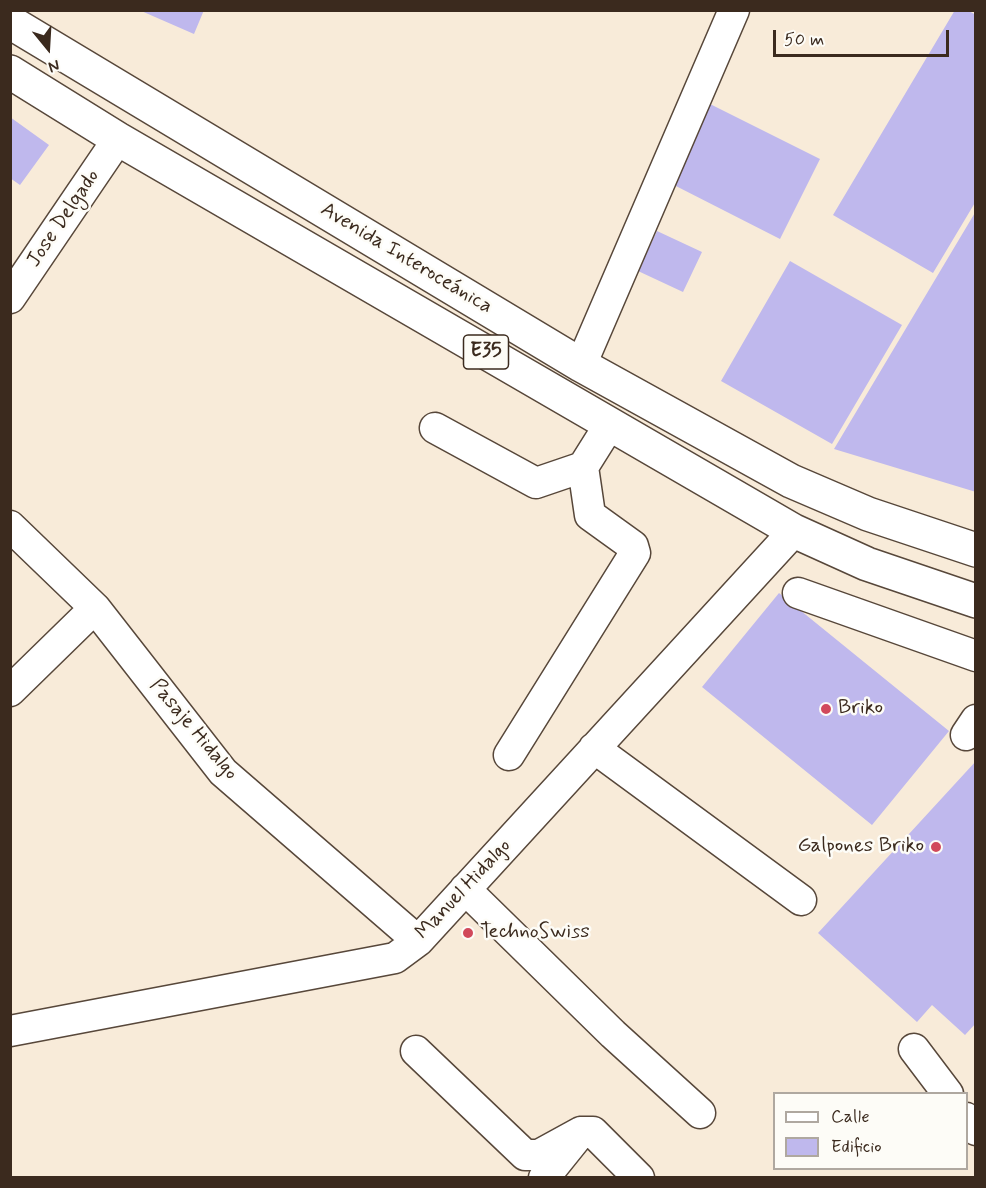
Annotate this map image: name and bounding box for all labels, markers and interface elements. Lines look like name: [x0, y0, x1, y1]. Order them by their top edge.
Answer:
north arrow: [18, 18, 78, 78]
scale bar: [776, 18, 952, 56]
text: 50 m: [784, 28, 824, 52]
text: N: [45, 54, 62, 77]
street label: Jose Delgado: [22, 165, 106, 273]
street label: Avenida Interoceánica: [316, 198, 496, 320]
road number: E35: [464, 335, 508, 369]
street label: Pasaje Hidalgo: [143, 674, 243, 786]
place label: Briko: [838, 696, 883, 722]
marker: Briko: [819, 702, 833, 716]
street label: Manuel Hidalgo: [411, 834, 517, 946]
place label: Galpones Briko: [798, 834, 924, 860]
marker: Galpones Briko: [929, 840, 943, 854]
place label: TechnoSwiss: [480, 920, 590, 946]
marker: TechnoSwiss: [461, 926, 475, 940]
legend: [773, 1092, 968, 1170]
text: Calle: [831, 1105, 870, 1129]
text: Edificio: [831, 1135, 882, 1159]

